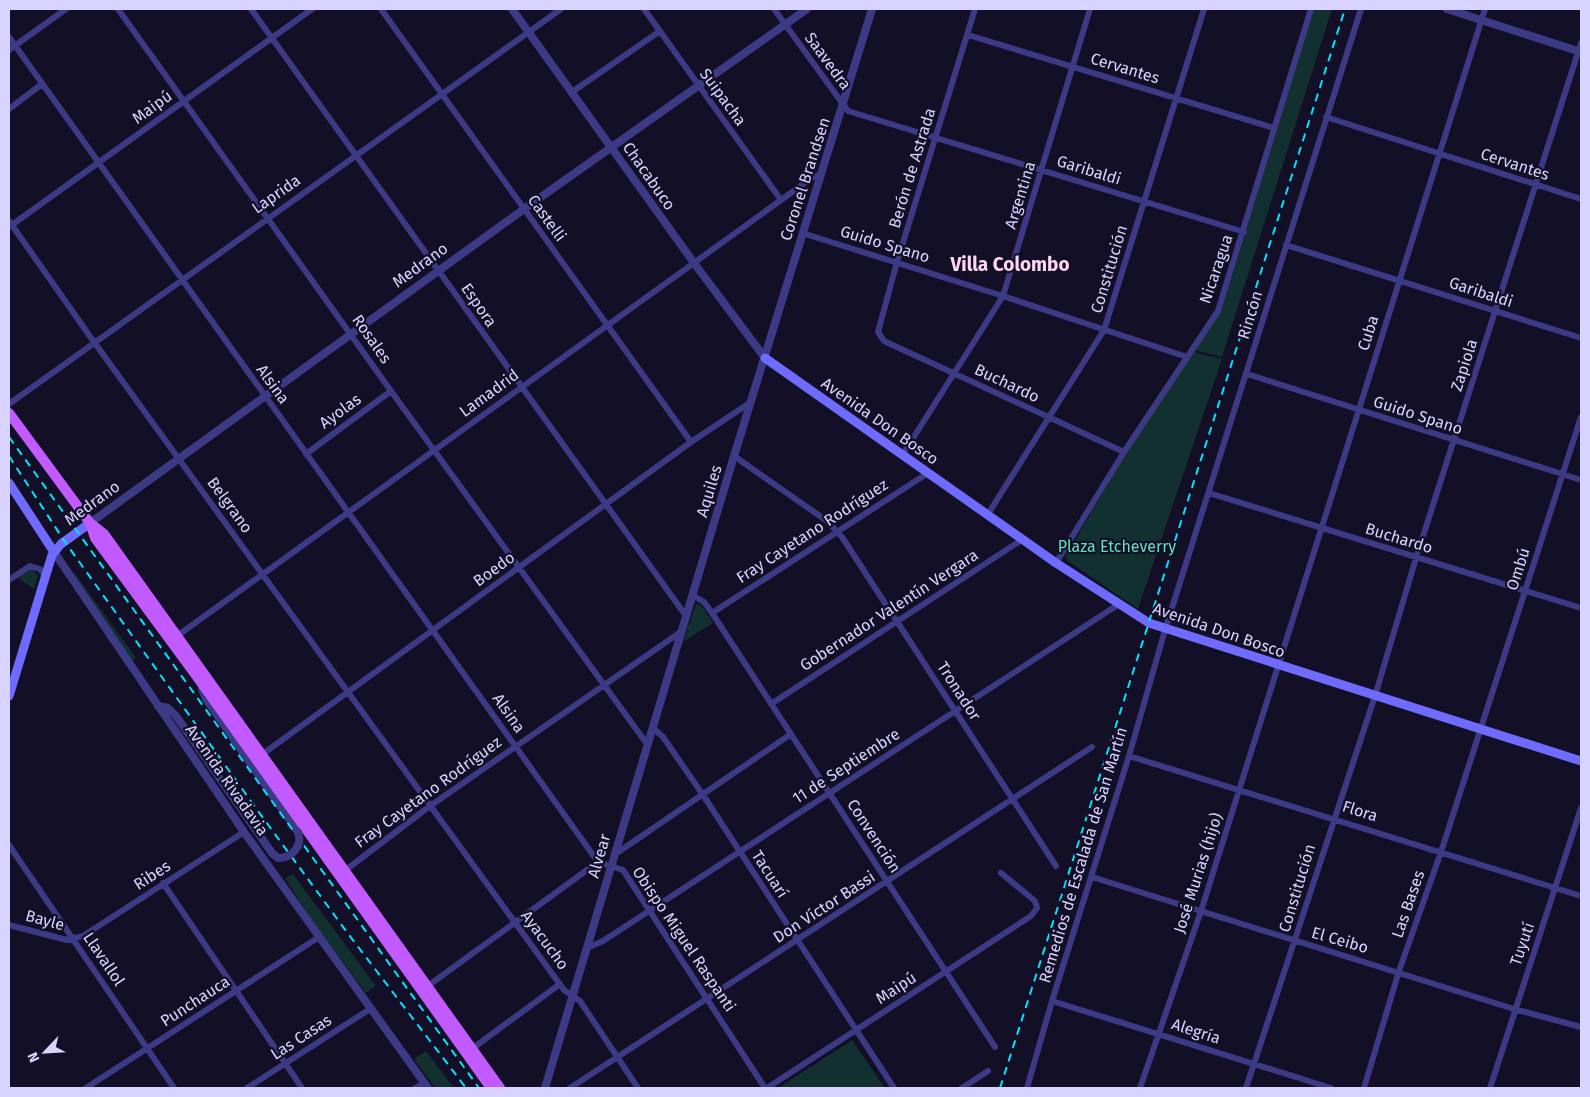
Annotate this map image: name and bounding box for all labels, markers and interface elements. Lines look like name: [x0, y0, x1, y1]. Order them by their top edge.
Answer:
street label: Saavedra: [801, 29, 855, 93]
street label: Cervantes: [1088, 49, 1162, 87]
street label: Suipacha: [696, 65, 750, 129]
street label: Maipú: [128, 86, 176, 128]
street label: Berón de Astrada: [885, 106, 939, 230]
street label: Coronel Brandsen: [776, 115, 834, 243]
street label: Chacabuco: [619, 138, 679, 214]
street label: Cervantes: [1478, 144, 1552, 184]
street label: Garibaldi: [1055, 151, 1123, 189]
street label: Argentina: [1001, 159, 1039, 231]
street label: Laprida: [248, 170, 304, 218]
street label: Castelli: [524, 191, 570, 245]
street label: Guido Spano: [838, 221, 932, 267]
street label: Constitución: [1087, 223, 1131, 315]
street label: Nicaragua: [1195, 232, 1237, 306]
street label: Medrano: [389, 239, 451, 291]
district label: Villa Colombo: [949, 253, 1070, 276]
street label: Garibaldi: [1447, 273, 1515, 311]
street label: Espora: [457, 279, 501, 331]
street label: Rincón: [1234, 288, 1266, 342]
street label: Rosales: [348, 311, 396, 367]
street label: Cuba: [1353, 313, 1383, 353]
street label: Zapiola: [1447, 337, 1481, 393]
street label: Buchardo: [972, 360, 1042, 406]
street label: Alsina: [252, 361, 294, 407]
street label: Lamadrid: [456, 365, 522, 421]
street label: Avenida Don Bosco: [818, 373, 942, 469]
street label: Ayolas: [315, 390, 365, 432]
street label: Guido Spano: [1371, 392, 1465, 438]
street label: Aquiles: [692, 463, 726, 519]
street label: Belgrano: [203, 473, 257, 537]
street label: Fray Cayetano Rodríguez: [733, 475, 891, 587]
street label: Medrano: [61, 477, 123, 529]
street label: Buchardo: [1363, 519, 1435, 557]
park label: Plaza Etcheverry: [1058, 537, 1176, 556]
street label: Gobernador Valentín Vergara: [796, 545, 982, 675]
street label: Ombú: [1502, 545, 1534, 593]
street label: Boedo: [470, 548, 518, 590]
street label: Avenida Don Bosco: [1150, 598, 1288, 662]
street label: Tronador: [933, 658, 985, 725]
street label: Alsina: [489, 690, 529, 736]
street label: Avenida Rivadavia: [181, 721, 273, 839]
street label: 11 de Septiembre: [789, 724, 903, 808]
street label: Remedios de Escalada de San Martín: [1035, 725, 1131, 985]
street label: Fray Cayetano Rodríguez: [351, 732, 505, 852]
street label: Convención: [843, 796, 905, 876]
street label: Flora: [1340, 796, 1380, 826]
street label: José Murias (hijo): [1170, 810, 1226, 936]
street label: Alvear: [584, 831, 615, 880]
street label: Constitución: [1275, 842, 1319, 934]
street label: Tacuarí: [748, 847, 792, 902]
street label: Ribes: [130, 856, 174, 894]
street label: Obispo Miguel Raspanti: [628, 863, 740, 1015]
street label: Don Víctor Bassi: [770, 867, 878, 947]
street label: Las Bases: [1388, 868, 1428, 940]
street label: Bayle: [24, 906, 66, 934]
street label: Ayacucho: [517, 907, 573, 973]
street label: Tuyutí: [1506, 919, 1538, 968]
street label: El Ceibo: [1309, 923, 1371, 957]
street label: Llavallol: [79, 929, 129, 990]
street label: Maipú: [872, 968, 920, 1008]
street label: Punchauca: [157, 972, 233, 1030]
street label: Las Casas: [267, 1010, 335, 1064]
street label: Alegría: [1169, 1014, 1223, 1048]
north arrow: [20, 1027, 70, 1077]
text: N: [24, 1049, 43, 1065]

